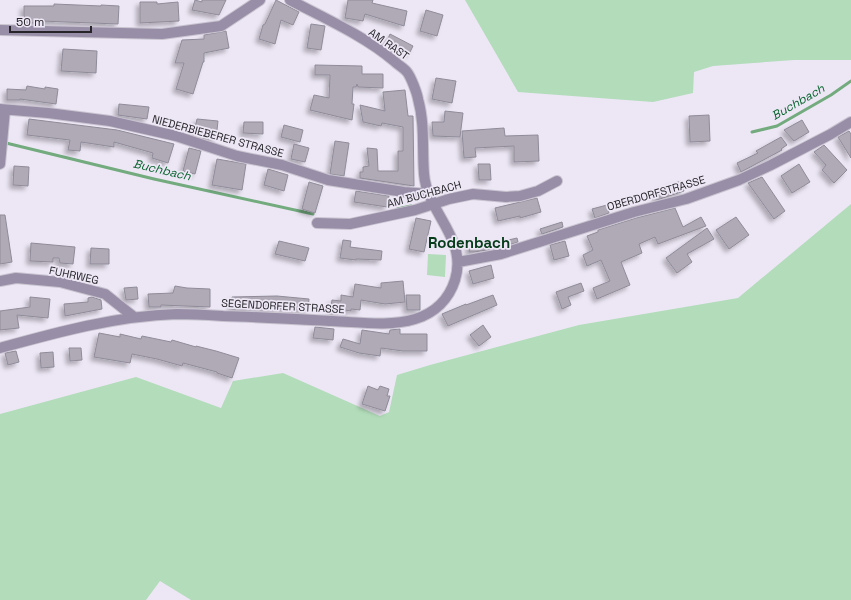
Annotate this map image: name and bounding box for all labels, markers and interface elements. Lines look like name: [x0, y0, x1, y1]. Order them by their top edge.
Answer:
scale bar: [10, 8, 91, 34]
text: 50 m: [16, 14, 44, 30]
street label: AM RAST: [366, 25, 412, 63]
water label: Buchbach: [769, 80, 828, 124]
street label: NIEDERBIEBERER STRASSE: [151, 112, 285, 160]
water label: Buchbach: [132, 156, 193, 185]
street label: OBERDORFSTRASSE: [605, 172, 707, 214]
street label: AM BUCHBACH: [385, 177, 463, 211]
district label: Rodenbach: [428, 233, 510, 252]
street label: FUHRWEG: [48, 263, 100, 287]
street label: SEGENDORFER STRASSE: [221, 296, 345, 316]

